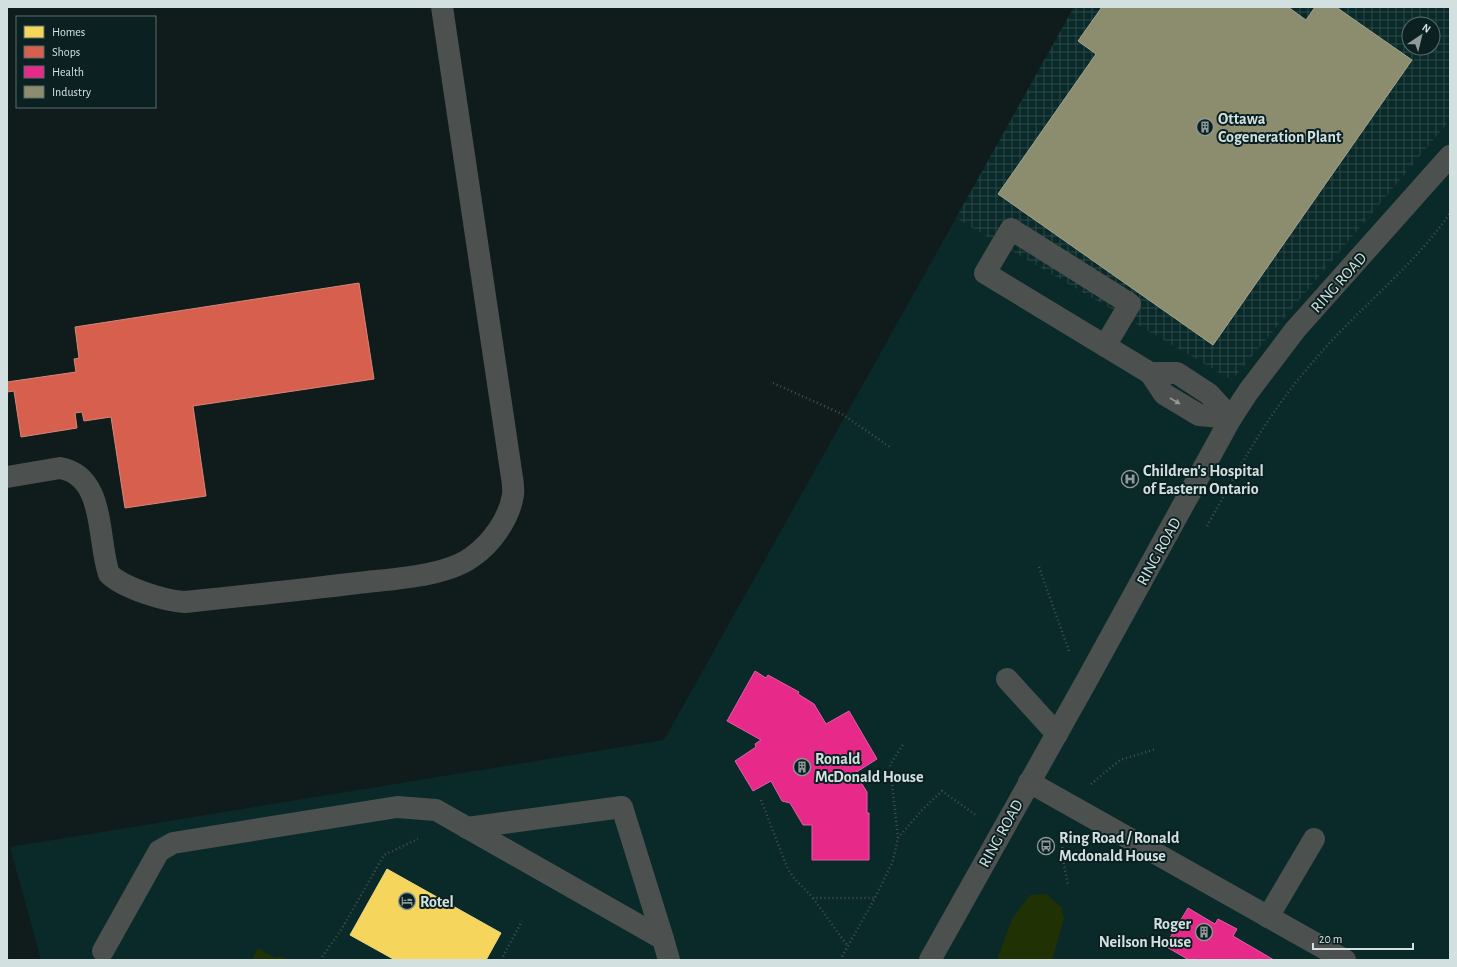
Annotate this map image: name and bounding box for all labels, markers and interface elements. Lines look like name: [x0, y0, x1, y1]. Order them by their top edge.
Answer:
legend: [16, 16, 156, 108]
north arrow: [1401, 16, 1441, 56]
text: N: [1420, 22, 1433, 35]
text: Homes: [52, 26, 85, 38]
text: Shops: [52, 46, 80, 58]
text: Health: [52, 66, 84, 78]
text: Industry: [52, 86, 91, 99]
place label: Ottawa Cogeneration Plant: [1218, 111, 1342, 145]
building icon: Ottawa Cogeneration Plant: [1195, 117, 1215, 137]
street label: RING ROAD: [1308, 250, 1370, 316]
one-way arrow: [1169, 398, 1181, 405]
place label: Children's Hospital of Eastern Ontario: [1143, 463, 1264, 497]
hospital icon: Children's Hospital of Eastern Ontario: [1120, 469, 1140, 489]
street label: RING ROAD: [1134, 515, 1184, 588]
place label: Ronald McDonald House: [815, 751, 924, 785]
building icon: Ronald McDonald House: [792, 757, 812, 777]
street label: RING ROAD: [976, 797, 1026, 870]
place label: Ring Road / Ronald Mcdonald House: [1059, 830, 1180, 864]
bus stop icon: Ring Road / Ronald Mcdonald House: [1036, 836, 1056, 856]
hotel icon: Rotel: [397, 891, 417, 911]
place label: Rotel: [420, 894, 454, 910]
place label: Roger Neilson House: [1099, 916, 1191, 950]
building icon: Roger Neilson House: [1194, 922, 1214, 942]
scale bar: [1313, 925, 1413, 951]
text: 20 m: [1319, 933, 1342, 945]

